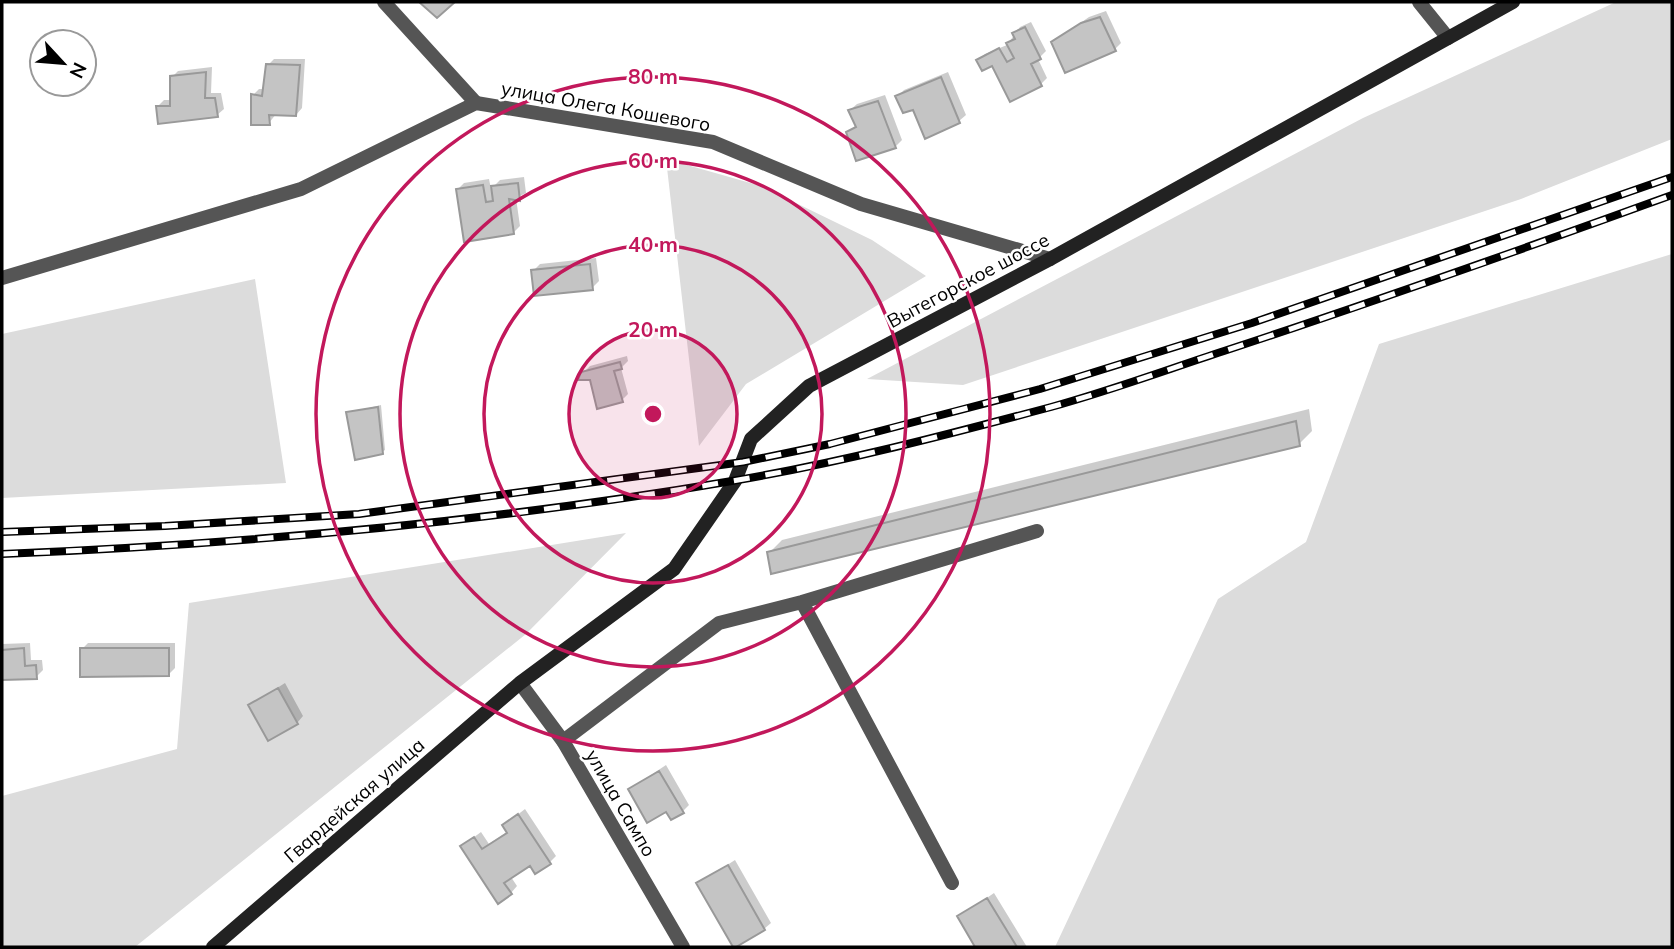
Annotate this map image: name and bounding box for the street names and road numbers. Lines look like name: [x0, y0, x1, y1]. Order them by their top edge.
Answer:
street label: улица Олега Кошевого: [499, 76, 713, 136]
street label: Вытегорское шоссе: [883, 227, 1053, 333]
street label: Гвардейская улица: [279, 732, 429, 868]
street label: улица Сампо: [581, 745, 661, 861]

